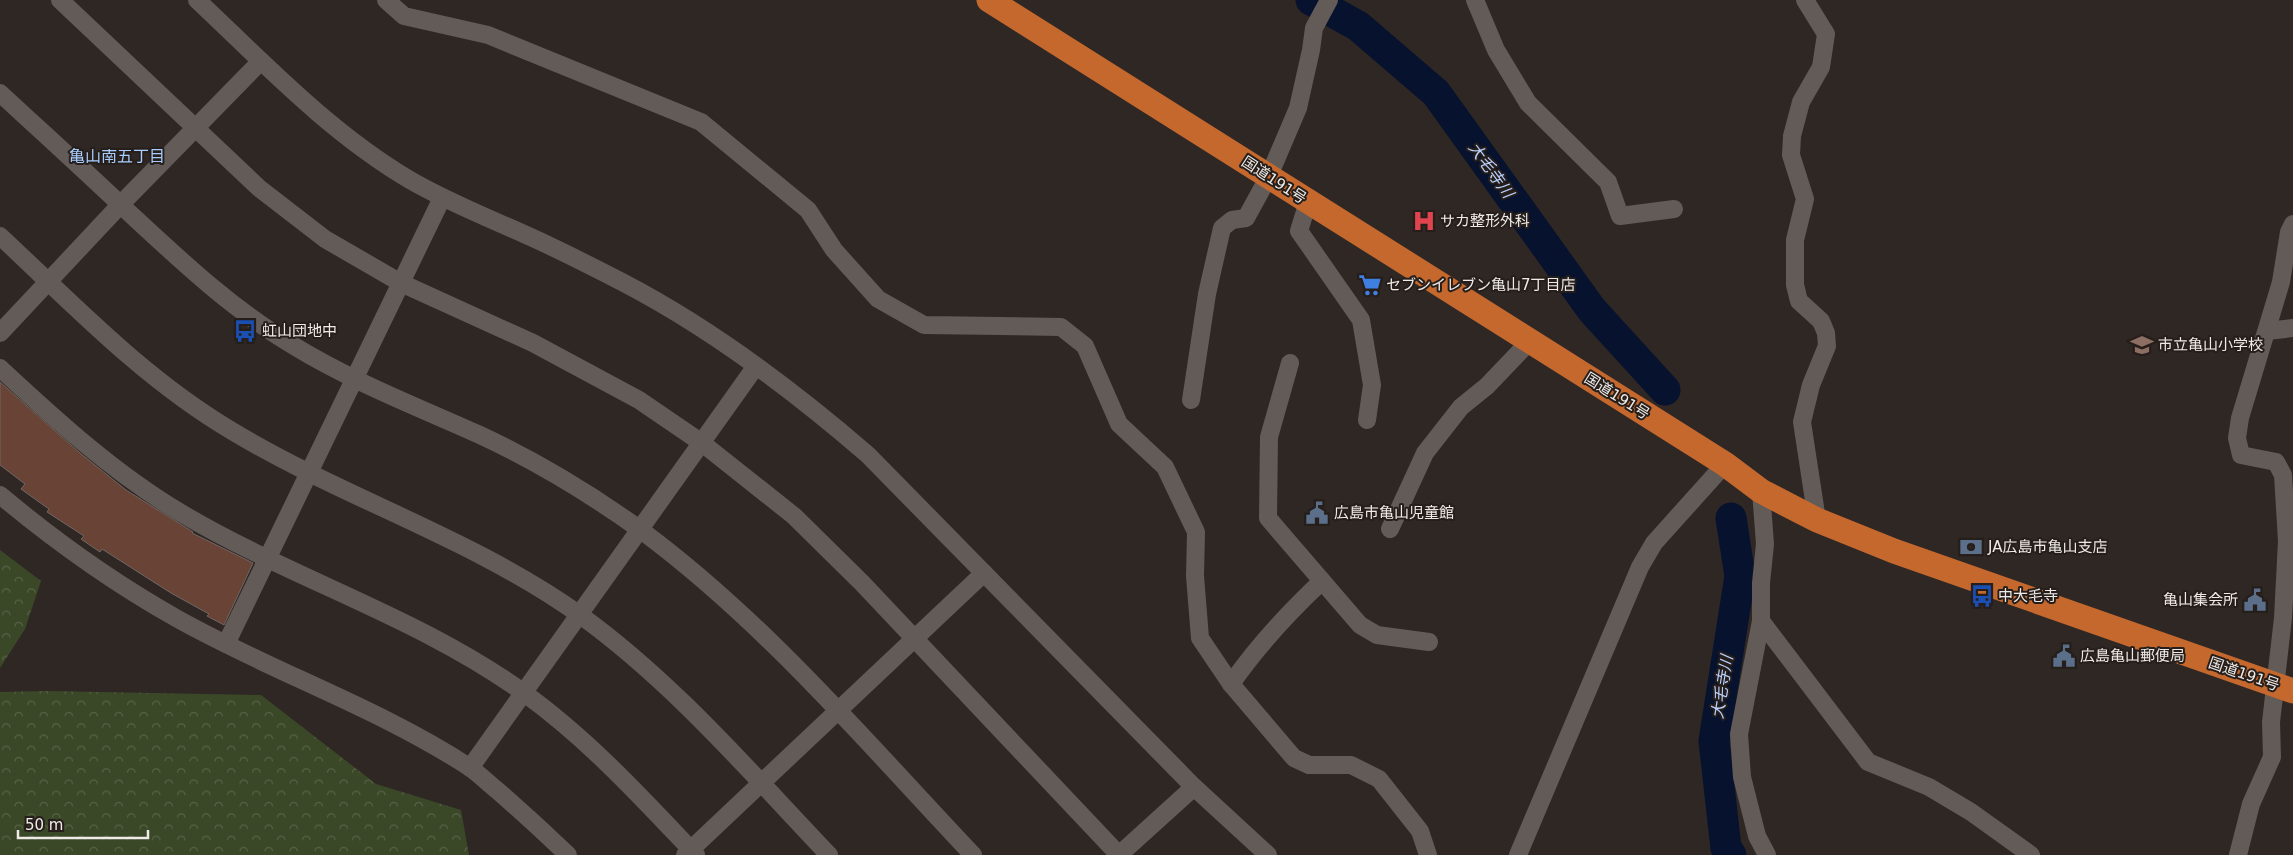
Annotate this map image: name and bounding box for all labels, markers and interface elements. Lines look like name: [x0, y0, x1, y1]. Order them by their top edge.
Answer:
water label: 大毛寺川: [1465, 139, 1519, 203]
district label: 亀山南五丁目: [69, 147, 165, 166]
street label: 国道191号: [1238, 152, 1310, 208]
hospital icon: サカ整形外科: [1411, 208, 1437, 234]
place label: サカ整形外科: [1440, 212, 1530, 230]
supermarket icon: セブンイレブン亀山7丁目店: [1357, 272, 1383, 298]
place label: セブンイレブン亀山7丁目店: [1386, 276, 1576, 294]
bus stop icon: 虹山団地中: [232, 318, 258, 344]
place label: 虹山団地中: [262, 322, 337, 340]
school or university icon: 市立亀山小学校: [2129, 332, 2155, 358]
place label: 市立亀山小学校: [2158, 336, 2263, 354]
street label: 国道191号: [1581, 369, 1653, 423]
public building icon: 広島市亀山児童館: [1304, 500, 1330, 526]
place label: 広島市亀山児童館: [1334, 504, 1454, 522]
bank icon: JA広島市亀山支店: [1958, 534, 1984, 560]
place label: JA広島市亀山支店: [1987, 538, 2107, 556]
bus stop icon: 中大毛寺: [1969, 583, 1995, 609]
place label: 中大毛寺: [1998, 587, 2058, 605]
public building icon: 亀山集会所: [2242, 587, 2268, 613]
place label: 亀山集会所: [2163, 591, 2238, 609]
public building icon: 広島亀山郵便局: [2051, 643, 2077, 669]
place label: 広島亀山郵便局: [2080, 647, 2185, 665]
water label: 大毛寺川: [1708, 652, 1737, 720]
street label: 国道191号: [2206, 654, 2282, 694]
scale bar: [18, 808, 148, 840]
text: 50 m: [25, 816, 63, 834]

